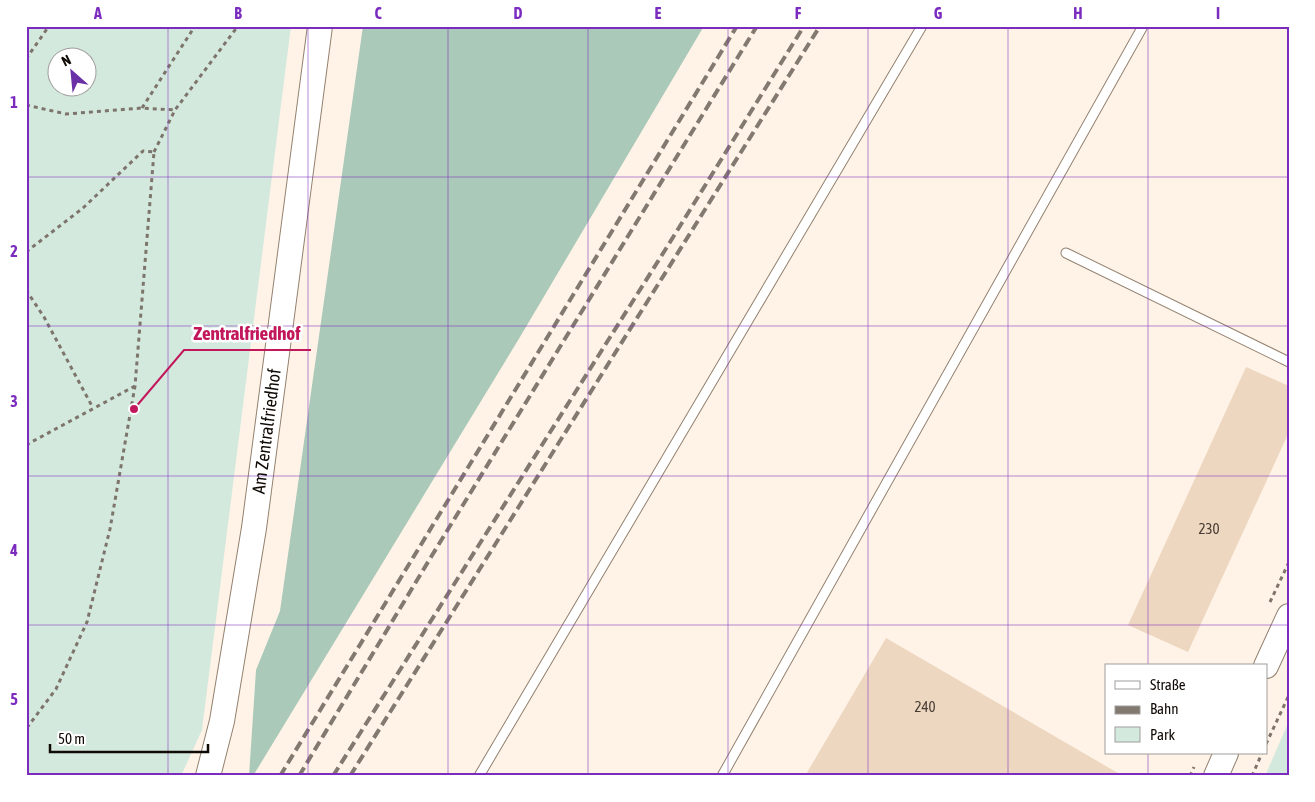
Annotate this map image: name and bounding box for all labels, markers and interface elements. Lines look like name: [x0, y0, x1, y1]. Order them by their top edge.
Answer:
text: A: [93, 4, 102, 22]
text: B: [234, 4, 242, 22]
text: C: [374, 4, 382, 22]
text: D: [514, 4, 523, 22]
text: E: [655, 4, 662, 22]
text: F: [795, 4, 802, 22]
text: G: [934, 4, 943, 22]
text: H: [1073, 4, 1083, 22]
text: I: [1216, 4, 1220, 22]
north arrow: [48, 48, 98, 98]
text: N: [59, 51, 73, 69]
text: 1: [10, 93, 18, 111]
text: 2: [10, 242, 18, 260]
callout: Zentralfriedhof: [184, 316, 311, 350]
text: Zentralfriedhof: [193, 322, 301, 344]
street label: Am Zentralfriedhof: [248, 367, 285, 495]
text: 3: [10, 392, 18, 410]
house number: 230: [1198, 520, 1220, 537]
text: 4: [9, 541, 18, 559]
legend: [1105, 664, 1268, 754]
text: Straße: [1150, 676, 1186, 693]
text: 5: [10, 690, 18, 708]
house number: 240: [914, 698, 936, 715]
text: Bahn: [1150, 700, 1179, 717]
scale bar: [50, 722, 208, 754]
text: Park: [1150, 726, 1175, 743]
text: 50 m: [58, 730, 85, 747]

